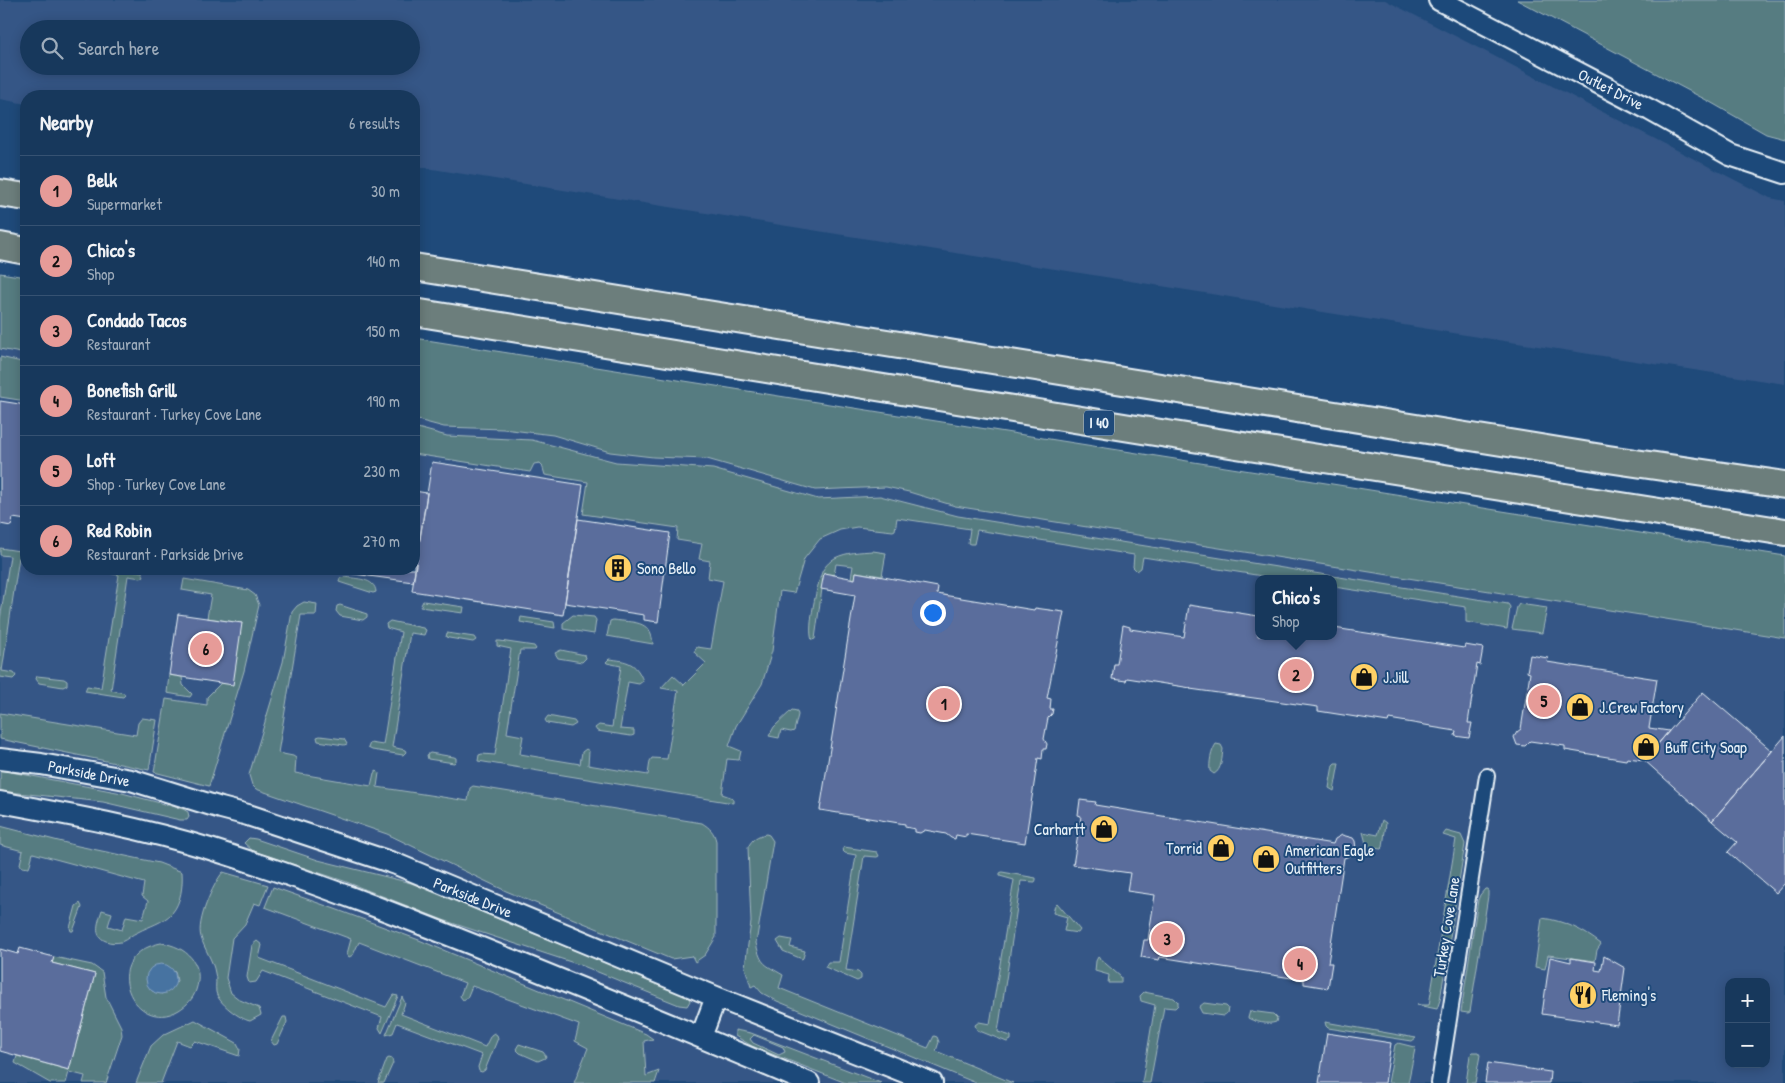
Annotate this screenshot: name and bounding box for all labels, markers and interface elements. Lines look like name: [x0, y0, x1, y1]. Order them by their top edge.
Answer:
search box: [20, 20, 420, 75]
icon: search: [38, 34, 66, 62]
text: Search here: [78, 35, 159, 61]
street label: Outlet Drive: [1574, 63, 1648, 115]
text: Nearby: [40, 108, 93, 137]
text: 6 results: [349, 112, 400, 134]
text: Belk: [87, 167, 117, 193]
text: 1: [53, 180, 59, 202]
text: 30 m: [371, 180, 400, 202]
text: Supermarket: [87, 193, 162, 215]
text: Chico's: [87, 237, 135, 263]
text: 2: [52, 250, 60, 272]
text: 140 m: [366, 250, 400, 272]
text: Shop: [87, 263, 114, 285]
text: Condado Tacos: [87, 307, 187, 333]
text: 3: [52, 320, 60, 342]
text: 150 m: [366, 320, 400, 342]
text: Restaurant: [87, 333, 150, 355]
text: Bonefish Grill: [87, 377, 177, 403]
text: 4: [53, 390, 59, 412]
text: 190 m: [367, 390, 400, 412]
text: Restaurant · Turkey Cove Lane: [87, 403, 262, 425]
road number: I 40: [1084, 410, 1114, 436]
text: Loft: [87, 447, 115, 473]
text: 5: [53, 460, 59, 482]
text: 230 m: [364, 460, 400, 482]
text: Shop · Turkey Cove Lane: [87, 473, 226, 495]
text: Red Robin: [87, 517, 152, 543]
text: 6: [53, 530, 59, 552]
text: 270 m: [363, 530, 400, 552]
text: Restaurant · Parkside Drive: [87, 543, 244, 565]
building icon: Sono Bello: [603, 553, 633, 583]
place label: Sono Bello: [637, 557, 697, 579]
popup: [1255, 575, 1337, 640]
text: Chico's: [1272, 584, 1320, 610]
your location: [920, 600, 946, 626]
text: Shop: [1272, 610, 1299, 632]
pin: 6: [190, 630, 222, 668]
pin: 2: [1280, 656, 1312, 694]
shop icon: J.Jill: [1349, 662, 1379, 692]
place label: J.Jill: [1383, 666, 1409, 688]
pin: 5: [1528, 682, 1560, 720]
pin: 1: [928, 685, 960, 723]
shop icon: J.Crew Factory: [1565, 692, 1595, 722]
place label: J.Crew Factory: [1599, 696, 1684, 718]
shop icon: Buff City Soap: [1631, 732, 1661, 762]
place label: Buff City Soap: [1665, 736, 1747, 758]
street label: Parkside Drive: [46, 754, 132, 792]
shop icon: Carhartt: [1089, 814, 1119, 844]
place label: Carhartt: [1034, 818, 1085, 840]
shop icon: Torrid: [1206, 833, 1236, 863]
place label: Torrid: [1166, 837, 1202, 859]
place label: American Eagle Outfitters: [1285, 839, 1375, 879]
shop icon: American Eagle Outfitters: [1251, 844, 1281, 874]
street label: Parkside Drive: [430, 871, 516, 923]
street label: Turkey Cove Lane: [1427, 875, 1465, 979]
pin: 3: [1151, 920, 1183, 958]
pin: 4: [1284, 945, 1316, 983]
map controls: [1725, 978, 1770, 1068]
button: +: [1725, 978, 1770, 1023]
restaurant icon: Fleming's: [1568, 980, 1598, 1010]
place label: Fleming's: [1601, 984, 1656, 1006]
button: −: [1725, 1023, 1770, 1068]

